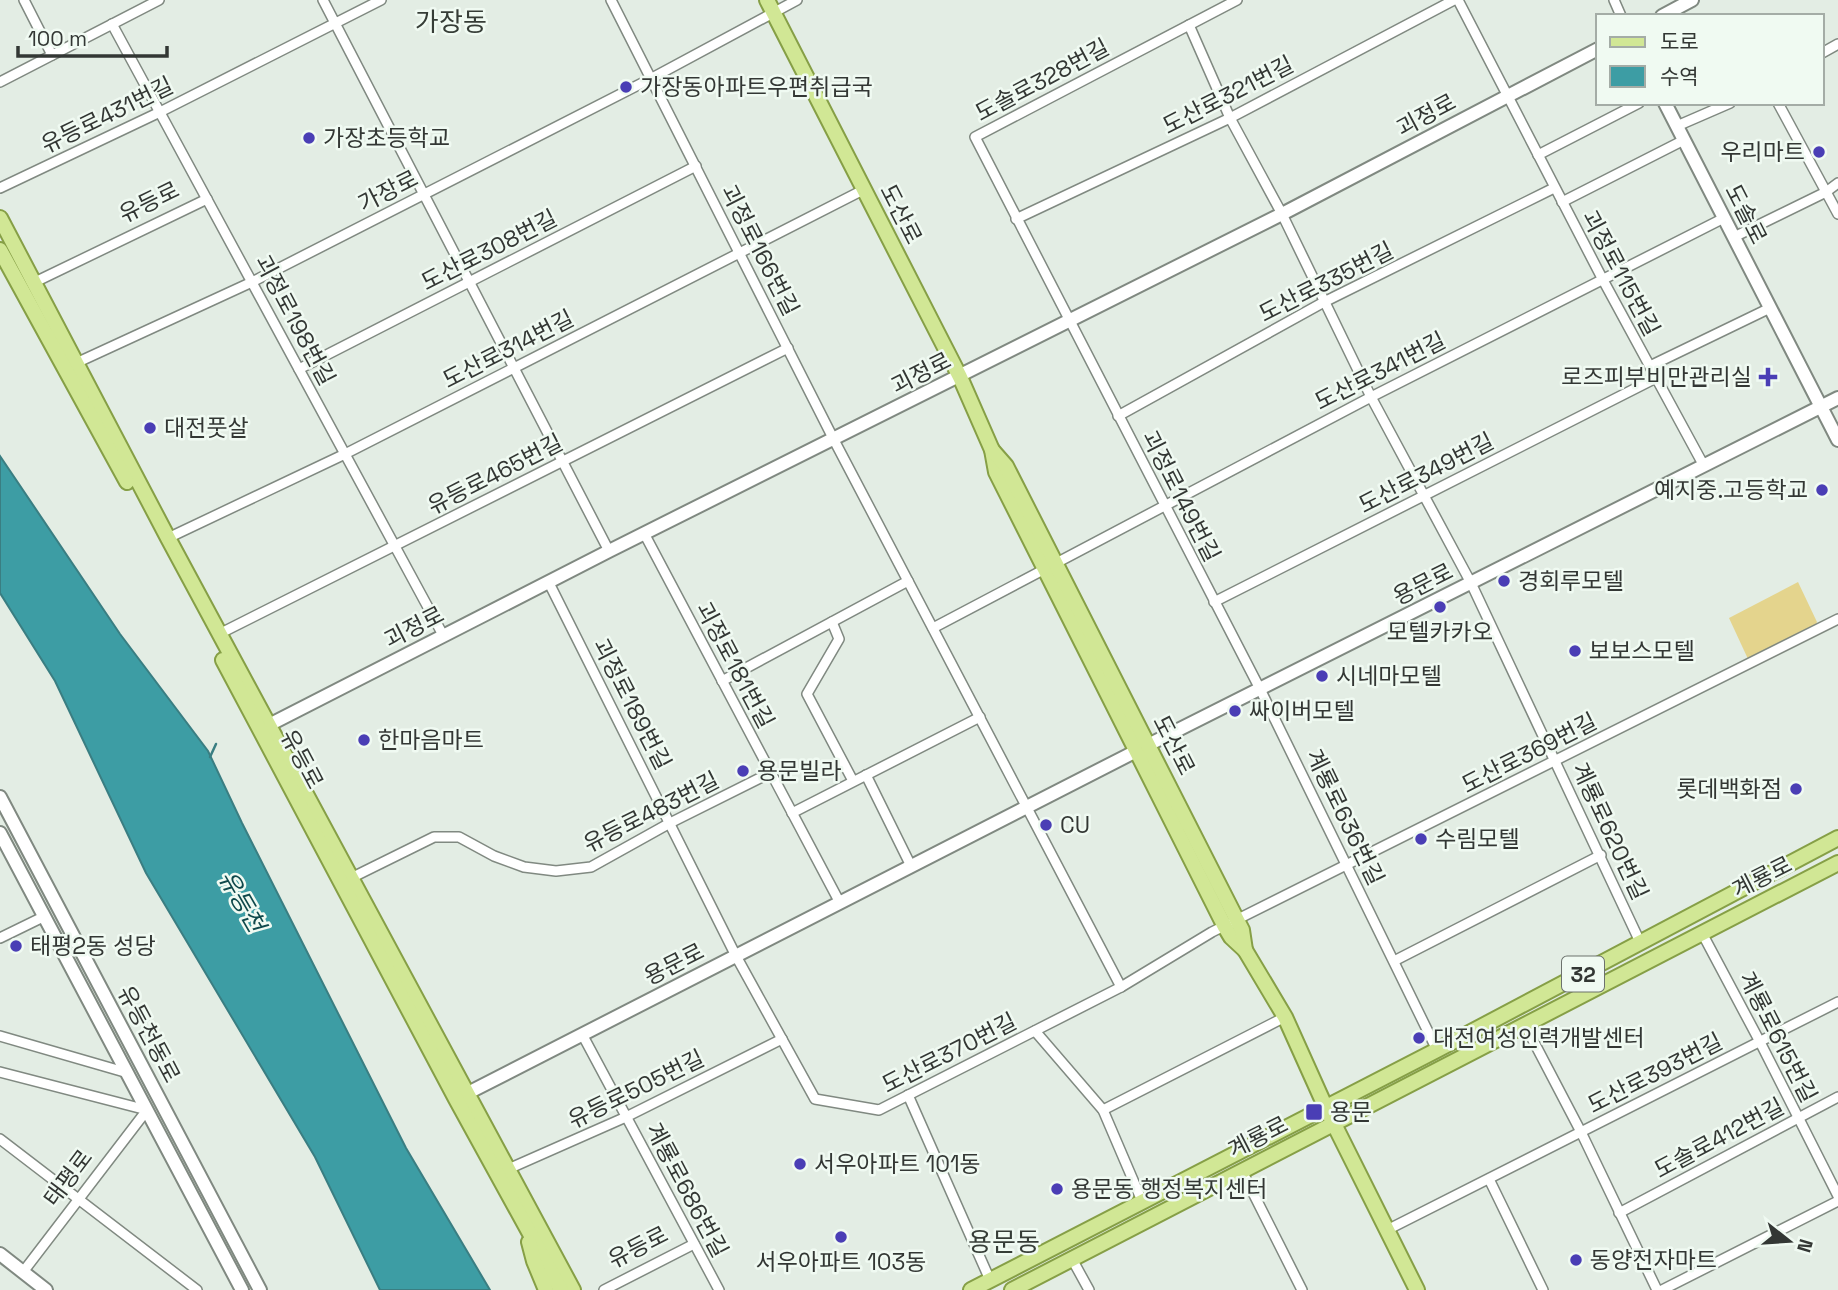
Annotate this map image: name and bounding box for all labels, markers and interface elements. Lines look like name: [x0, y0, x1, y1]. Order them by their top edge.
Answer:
district label: 가장동: [415, 5, 487, 39]
scale bar: [18, 14, 166, 58]
legend: [1596, 14, 1824, 105]
text: 100 m: [28, 25, 87, 52]
text: 도로: [1660, 28, 1699, 55]
street label: 도솔로328번길: [970, 32, 1114, 128]
street label: 도산로321번길: [1157, 49, 1299, 141]
text: 수역: [1660, 63, 1699, 90]
street label: 유등로431번길: [36, 70, 178, 160]
place label: 가장동아파트우편취급국: [640, 72, 873, 102]
marker: 가장동아파트우편취급국: [618, 79, 634, 95]
street label: 괴정로: [1391, 87, 1461, 143]
place label: 가장초등학교: [323, 123, 450, 153]
marker: 가장초등학교: [301, 130, 317, 146]
place label: 우리마트: [1720, 137, 1805, 167]
marker: 우리마트: [1811, 144, 1827, 160]
street label: 가장로: [353, 163, 423, 219]
street label: 유등로: [114, 175, 184, 229]
street label: 괴정로166번길: [714, 179, 806, 321]
street label: 도산로: [873, 179, 929, 249]
street label: 도솔로: [1718, 179, 1774, 249]
street label: 도산로308번길: [416, 203, 562, 297]
street label: 괴정로115번길: [1575, 205, 1667, 341]
street label: 도산로335번길: [1254, 235, 1398, 329]
street label: 괴정로198번길: [248, 249, 342, 391]
street label: 도산로314번길: [437, 303, 579, 395]
street label: 도산로341번길: [1309, 325, 1451, 417]
street label: 괴정로: [886, 345, 956, 401]
place label: 로즈피부비만관리실: [1562, 362, 1752, 392]
marker: 로즈피부비만관리실: [1758, 367, 1778, 387]
place label: 대전풋살: [164, 413, 249, 443]
marker: 대전풋살: [142, 420, 158, 436]
street label: 괴정로149번길: [1135, 425, 1227, 567]
street label: 도산로349번길: [1353, 426, 1499, 520]
street label: 유등로465번길: [422, 427, 568, 521]
place label: 예지중.고등학교: [1654, 475, 1808, 505]
marker: 예지중.고등학교: [1814, 482, 1830, 498]
street label: 용문로: [1388, 556, 1458, 612]
place label: 경회루모텔: [1518, 566, 1624, 596]
marker: 경회루모텔: [1496, 573, 1512, 589]
street label: 괴정로181번길: [689, 596, 781, 734]
street label: 괴정로: [379, 599, 449, 655]
marker: 모텔카카오: [1432, 599, 1448, 615]
place label: 모텔카카오: [1387, 617, 1493, 647]
street label: 괴정로189번길: [586, 633, 678, 775]
place label: 보보스모텔: [1589, 636, 1695, 666]
marker: 보보스모텔: [1567, 643, 1583, 659]
place label: 시네마모텔: [1336, 661, 1442, 691]
marker: 시네마모텔: [1314, 668, 1330, 684]
place label: 싸이버모텔: [1249, 696, 1355, 726]
marker: 싸이버모텔: [1227, 703, 1243, 719]
street label: 도산로369번길: [1456, 706, 1602, 800]
street label: 도산로: [1146, 710, 1202, 780]
street label: 유등로: [274, 724, 330, 794]
place label: 한마음마트: [378, 725, 484, 755]
marker: 한마음마트: [356, 732, 372, 748]
street label: 계룡로636번길: [1299, 744, 1391, 890]
place label: 용문빌라: [757, 756, 842, 786]
street label: 계룡로620번길: [1565, 757, 1655, 905]
marker: 용문빌라: [735, 763, 751, 779]
street label: 유등로483번길: [578, 765, 724, 859]
place label: 롯데백화점: [1676, 774, 1782, 804]
marker: 롯데백화점: [1788, 781, 1804, 797]
place label: CU: [1060, 810, 1090, 840]
marker: CU: [1038, 817, 1054, 833]
place label: 수림모텔: [1435, 824, 1520, 854]
marker: 수림모텔: [1413, 831, 1429, 847]
street label: 계룡로: [1727, 849, 1797, 905]
water label: 유등천: [212, 865, 273, 940]
place label: 태평2동 성당: [30, 931, 156, 961]
street label: 용문로: [639, 936, 709, 992]
marker: 태평2동 성당: [8, 938, 24, 954]
road number: 32: [1562, 956, 1604, 992]
street label: 계룡로615번길: [1732, 966, 1824, 1108]
street label: 유등천동로: [111, 980, 187, 1088]
street label: 도산로370번길: [877, 1006, 1021, 1100]
place label: 대전여성인력개발센터: [1433, 1023, 1645, 1053]
street label: 도산로393번길: [1582, 1026, 1728, 1120]
marker: 대전여성인력개발센터: [1411, 1030, 1427, 1046]
street label: 유등로505번길: [563, 1043, 709, 1135]
street label: 도솔로412번길: [1649, 1091, 1789, 1185]
place label: 용문: [1330, 1097, 1372, 1127]
marker: 용문: [1304, 1102, 1324, 1122]
street label: 계룡로: [1223, 1109, 1293, 1165]
street label: 계룡로686번길: [639, 1117, 735, 1263]
street label: 태평로: [37, 1144, 99, 1212]
place label: 서우아파트 101동: [814, 1149, 981, 1179]
marker: 서우아파트 101동: [792, 1156, 808, 1172]
place label: 용문동 행정복지센터: [1071, 1174, 1267, 1204]
marker: 용문동 행정복지센터: [1049, 1181, 1065, 1197]
north arrow: [1754, 1206, 1824, 1276]
street label: 유등로: [603, 1219, 673, 1275]
district label: 용문동: [968, 1225, 1040, 1259]
marker: 서우아파트 103동: [833, 1229, 849, 1245]
text: N: [1791, 1236, 1819, 1256]
place label: 동양전자마트: [1590, 1245, 1717, 1275]
place label: 서우아파트 103동: [755, 1247, 927, 1277]
marker: 동양전자마트: [1568, 1252, 1584, 1268]

